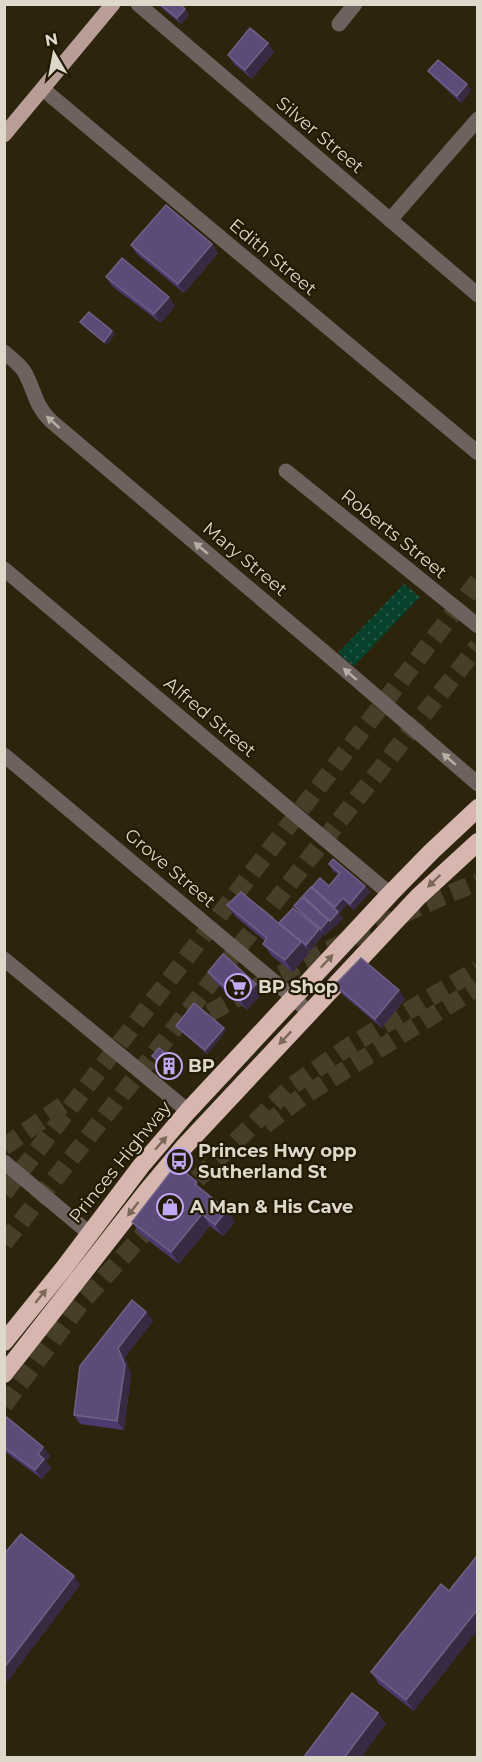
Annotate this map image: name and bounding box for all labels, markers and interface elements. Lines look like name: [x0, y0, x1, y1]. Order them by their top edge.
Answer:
north arrow: [24, 24, 84, 84]
text: N: [43, 29, 60, 50]
street label: Silver Street: [272, 92, 368, 178]
street label: Edith Street: [225, 214, 321, 300]
one-way arrow: [45, 415, 60, 429]
street label: Roberts Street: [337, 485, 451, 583]
street label: Mary Street: [198, 517, 292, 601]
one-way arrow: [193, 542, 209, 555]
one-way arrow: [343, 668, 358, 681]
street label: Alfred Street: [160, 672, 260, 762]
one-way arrow: [442, 752, 457, 766]
street label: Grove Street: [120, 824, 220, 912]
one-way arrow: [426, 874, 441, 888]
one-way arrow: [320, 954, 334, 968]
supermarket icon: BP Shop: [223, 972, 253, 1002]
place label: BP Shop: [258, 976, 338, 998]
one-way arrow: [279, 1030, 292, 1045]
building icon: BP: [154, 1051, 184, 1081]
place label: BP: [188, 1055, 215, 1077]
street label: Princes Highway: [64, 1097, 176, 1227]
one-way arrow: [154, 1136, 167, 1151]
place label: Princes Hwy opp Sutherland St: [198, 1140, 357, 1183]
bus stop icon: Princes Hwy opp Sutherland St: [164, 1146, 194, 1176]
shop icon: A Man & His Cave: [155, 1192, 185, 1222]
place label: A Man & His Cave: [189, 1196, 353, 1218]
one-way arrow: [128, 1202, 140, 1217]
one-way arrow: [35, 1289, 47, 1304]

